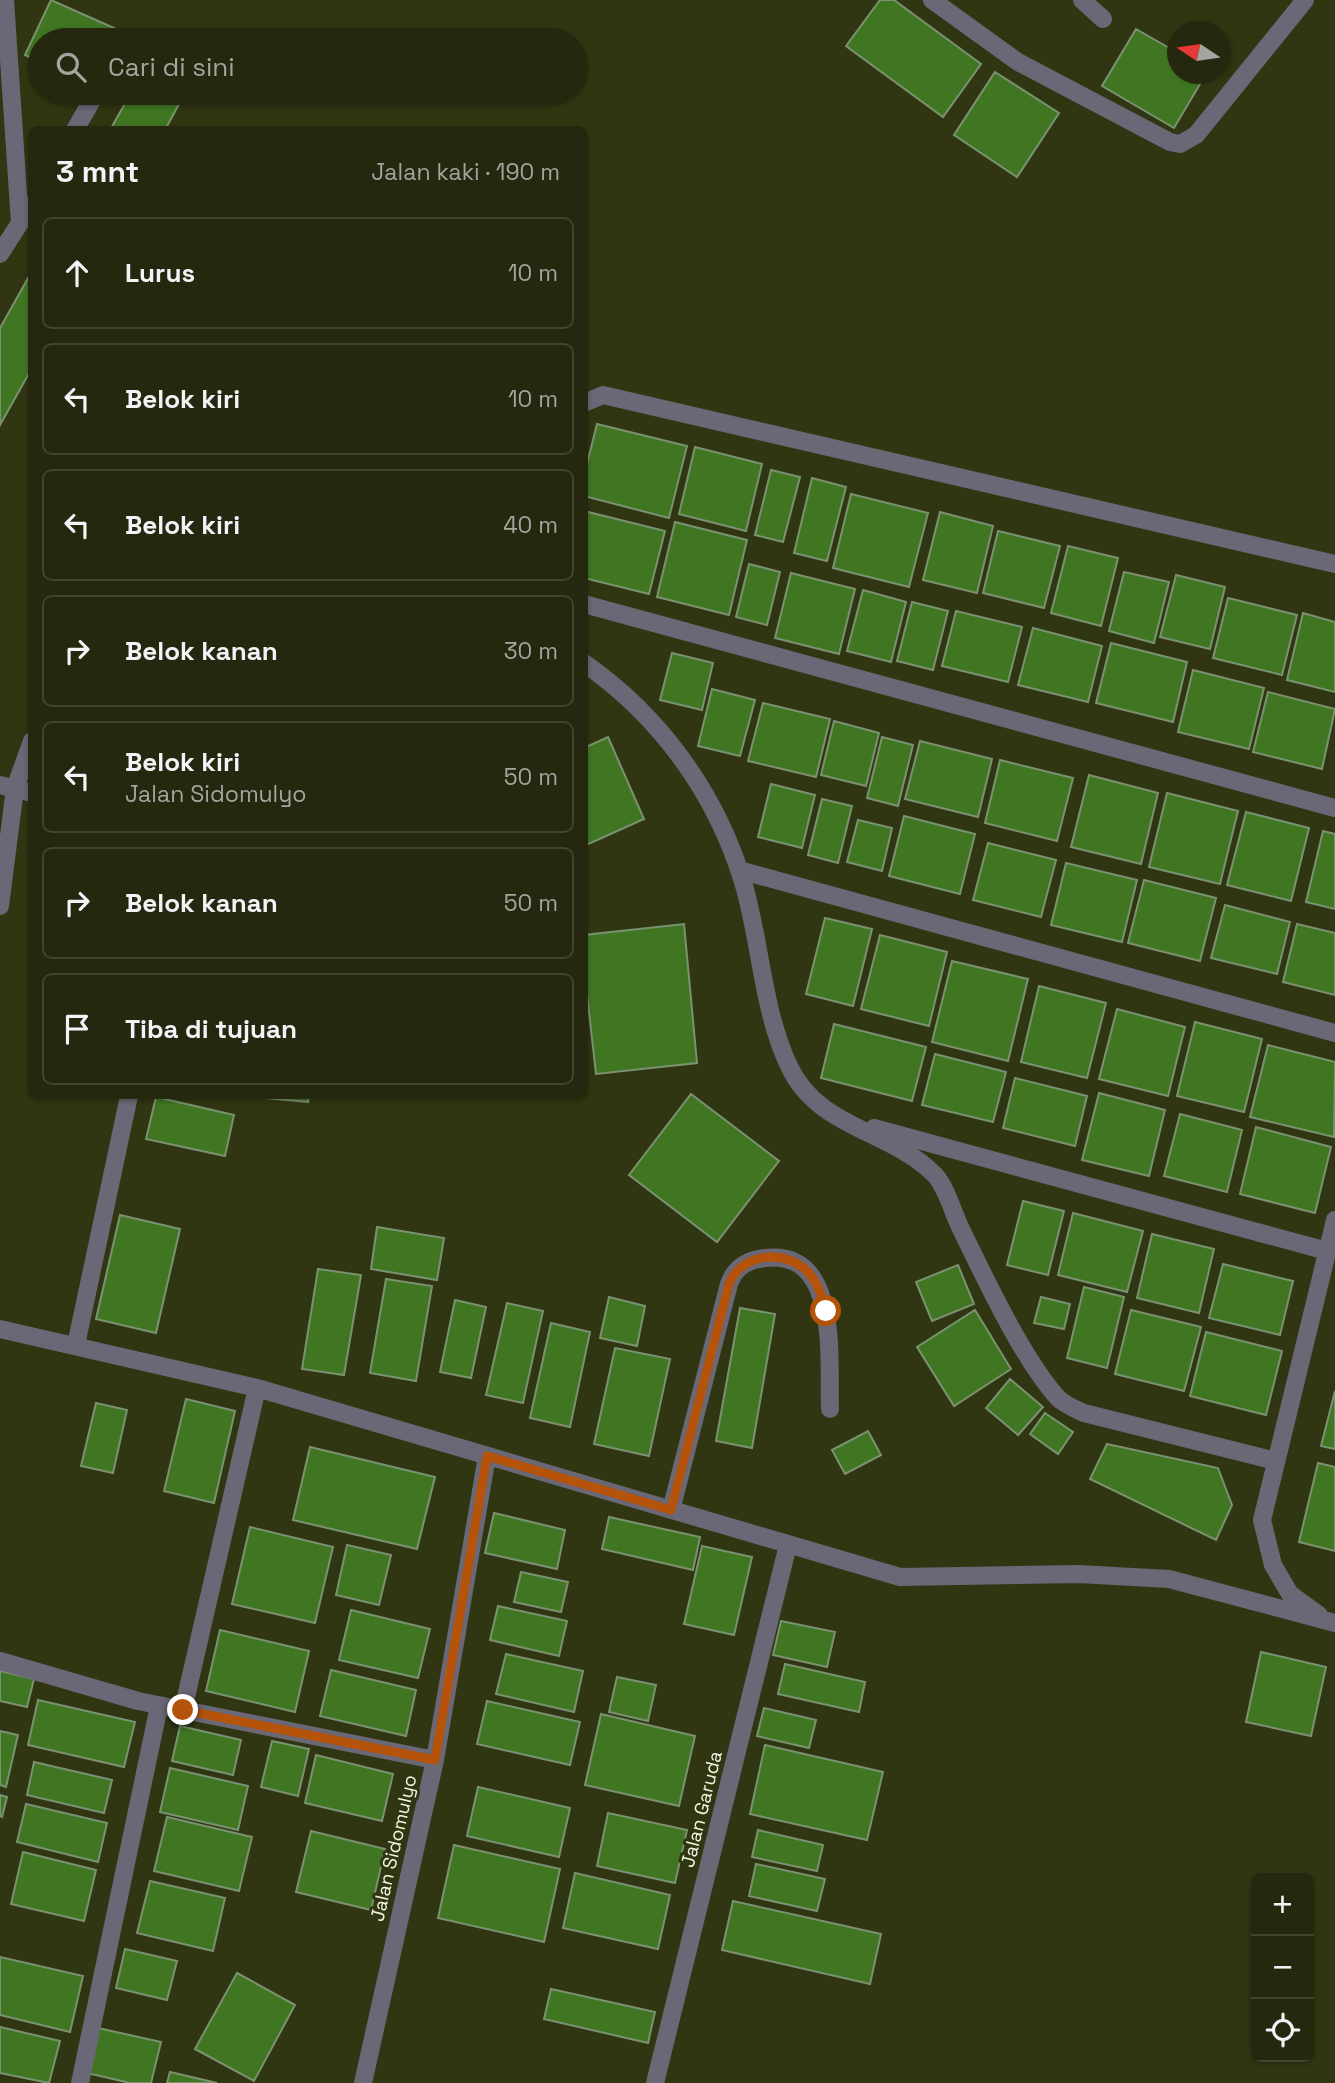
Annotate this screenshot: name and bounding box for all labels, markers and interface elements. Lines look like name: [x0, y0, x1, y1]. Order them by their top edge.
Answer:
north arrow: [1167, 21, 1230, 84]
search box: [28, 28, 588, 105]
icon: search: [52, 48, 90, 86]
text: Cari di sini: [108, 50, 235, 84]
text: 3 mnt: [56, 152, 139, 191]
text: Jalan kaki · 190 m: [371, 157, 560, 187]
icon: ahead: [58, 254, 96, 292]
text: Lurus: [125, 256, 195, 290]
text: 10 m: [508, 258, 558, 288]
icon: left: [58, 380, 96, 418]
text: Belok kiri: [125, 382, 240, 416]
text: 10 m: [508, 384, 558, 414]
icon: left: [58, 506, 96, 544]
text: Belok kiri: [125, 508, 240, 542]
text: 40 m: [503, 510, 558, 540]
icon: right: [58, 632, 96, 670]
text: Belok kanan: [125, 634, 278, 668]
text: 30 m: [504, 636, 558, 666]
text: Belok kiri: [125, 745, 240, 779]
icon: left: [58, 758, 96, 796]
text: 50 m: [504, 762, 558, 792]
text: Jalan Sidomulyo: [125, 779, 307, 809]
icon: right: [58, 884, 96, 922]
text: Belok kanan: [125, 886, 278, 920]
text: 50 m: [504, 888, 558, 918]
icon: arrive: [58, 1010, 96, 1048]
text: Tiba di tujuan: [125, 1012, 297, 1046]
route start: [810, 1295, 841, 1326]
route end: [167, 1694, 198, 1725]
street label: Jalan Garuda: [675, 1748, 728, 1870]
street label: Jalan Sidomulyo: [364, 1772, 423, 1924]
map controls: [1251, 1873, 1314, 2062]
button: +: [1251, 1873, 1314, 1936]
button: −: [1251, 1936, 1314, 1999]
button: locate: [1251, 1999, 1314, 2062]

